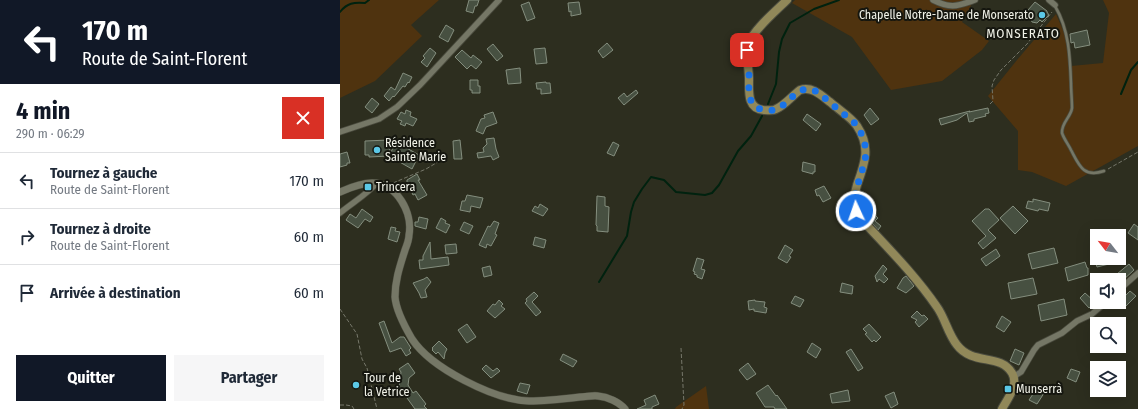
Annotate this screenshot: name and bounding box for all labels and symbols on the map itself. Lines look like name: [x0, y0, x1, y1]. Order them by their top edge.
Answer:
place label: Chapelle Notre-Dame de Monserato: [859, 8, 1034, 22]
marker: Chapelle Notre-Dame de Monserato: [1037, 10, 1047, 20]
district label: MONSERATO: [986, 26, 1060, 41]
pin: [730, 33, 764, 67]
place label: Résidence Sainte Marie: [385, 136, 446, 164]
marker: Résidence Sainte Marie: [372, 145, 382, 155]
place label: Trincera: [376, 180, 415, 194]
marker: Trincera: [363, 182, 373, 192]
position arrow: [835, 190, 877, 232]
north arrow: [1090, 229, 1126, 265]
place label: Tour de la Vetrice: [364, 371, 410, 399]
marker: Tour de la Vetrice: [351, 380, 361, 390]
place label: Munserrà: [1016, 382, 1062, 396]
marker: Munserrà: [1003, 384, 1013, 394]

